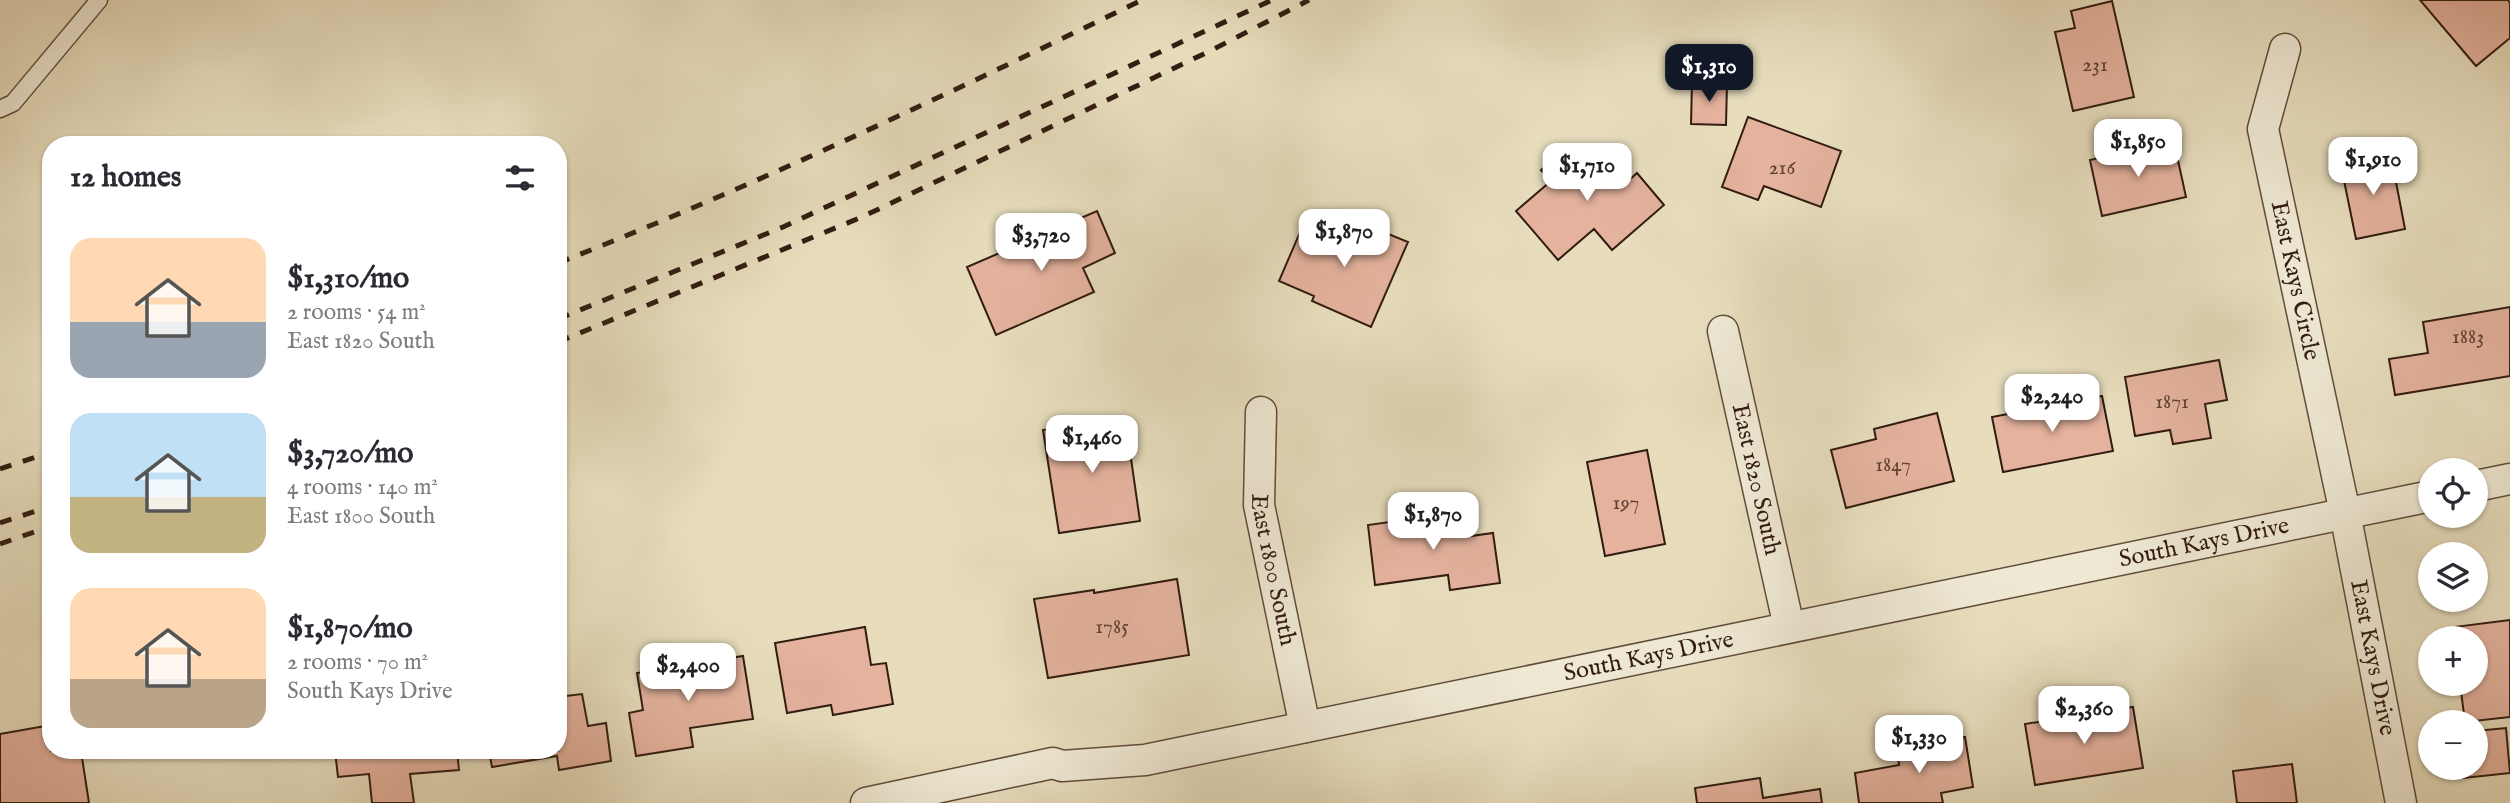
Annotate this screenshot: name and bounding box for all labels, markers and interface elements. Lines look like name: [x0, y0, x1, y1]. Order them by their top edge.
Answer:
pin: $1,310: [1652, 44, 1766, 104]
text: $1,310: [1681, 52, 1737, 81]
house number: 231: [2082, 52, 2108, 79]
pin: $1,850: [2081, 120, 2195, 179]
text: $1,850: [2110, 127, 2166, 156]
pin: $1,910: [2316, 138, 2430, 197]
pin: $1,710: [1530, 144, 1644, 203]
text: $1,910: [2344, 145, 2402, 174]
text: $1,710: [1559, 151, 1615, 180]
house number: 216: [1769, 155, 1796, 182]
text: 12 homes: [70, 159, 181, 197]
icon: filters: [501, 159, 539, 197]
street label: East Kays Circle: [2263, 198, 2327, 363]
pin: $1,870: [1287, 210, 1401, 269]
pin: $3,720: [984, 214, 1098, 273]
text: $1,870: [1315, 217, 1373, 246]
text: $3,720: [1011, 221, 1071, 250]
text: $1,310/mo: [287, 260, 409, 298]
icon: home: [126, 266, 210, 350]
text: 2 rooms · 54 m²: [287, 298, 426, 327]
house number: 1883: [2452, 324, 2484, 351]
text: East 1820 South: [287, 327, 435, 356]
pin: $2,240: [1995, 374, 2109, 434]
text: $2,240: [2020, 382, 2084, 411]
house number: 1871: [2155, 389, 2189, 416]
street label: East 1820 South: [1724, 401, 1788, 558]
pin: $1,460: [1035, 416, 1149, 475]
text: $1,460: [1062, 423, 1122, 452]
text: $3,720/mo: [287, 435, 414, 473]
icon: home: [126, 441, 210, 525]
house number: 1847: [1875, 452, 1911, 479]
map controls: [2418, 458, 2488, 780]
button: locate: [2418, 458, 2488, 528]
text: 4 rooms · 140 m²: [287, 473, 438, 502]
house number: 197: [1613, 490, 1639, 517]
pin: $1,870: [1376, 492, 1490, 552]
street label: East 1800 South: [1243, 493, 1303, 649]
text: $1,870: [1404, 500, 1462, 529]
text: East 1800 South: [287, 502, 435, 531]
street label: South Kays Drive: [2116, 510, 2292, 575]
button: layers: [2418, 542, 2488, 612]
street label: East Kays Drive: [2343, 577, 2403, 738]
text: $1,870/mo: [287, 610, 413, 648]
house number: 1785: [1095, 614, 1129, 641]
icon: home: [126, 616, 210, 700]
street label: South Kays Drive: [1561, 624, 1736, 689]
button: +: [2418, 626, 2488, 696]
pin: $2,400: [631, 644, 745, 703]
text: 2 rooms · 70 m²: [287, 648, 428, 677]
text: $2,400: [656, 651, 720, 680]
text: South Kays Drive: [287, 677, 453, 706]
pin: $2,360: [2027, 686, 2141, 746]
text: $2,360: [2054, 694, 2114, 723]
button: −: [2418, 710, 2488, 780]
pin: $1,330: [1862, 716, 1976, 775]
text: $1,330: [1891, 723, 1947, 752]

